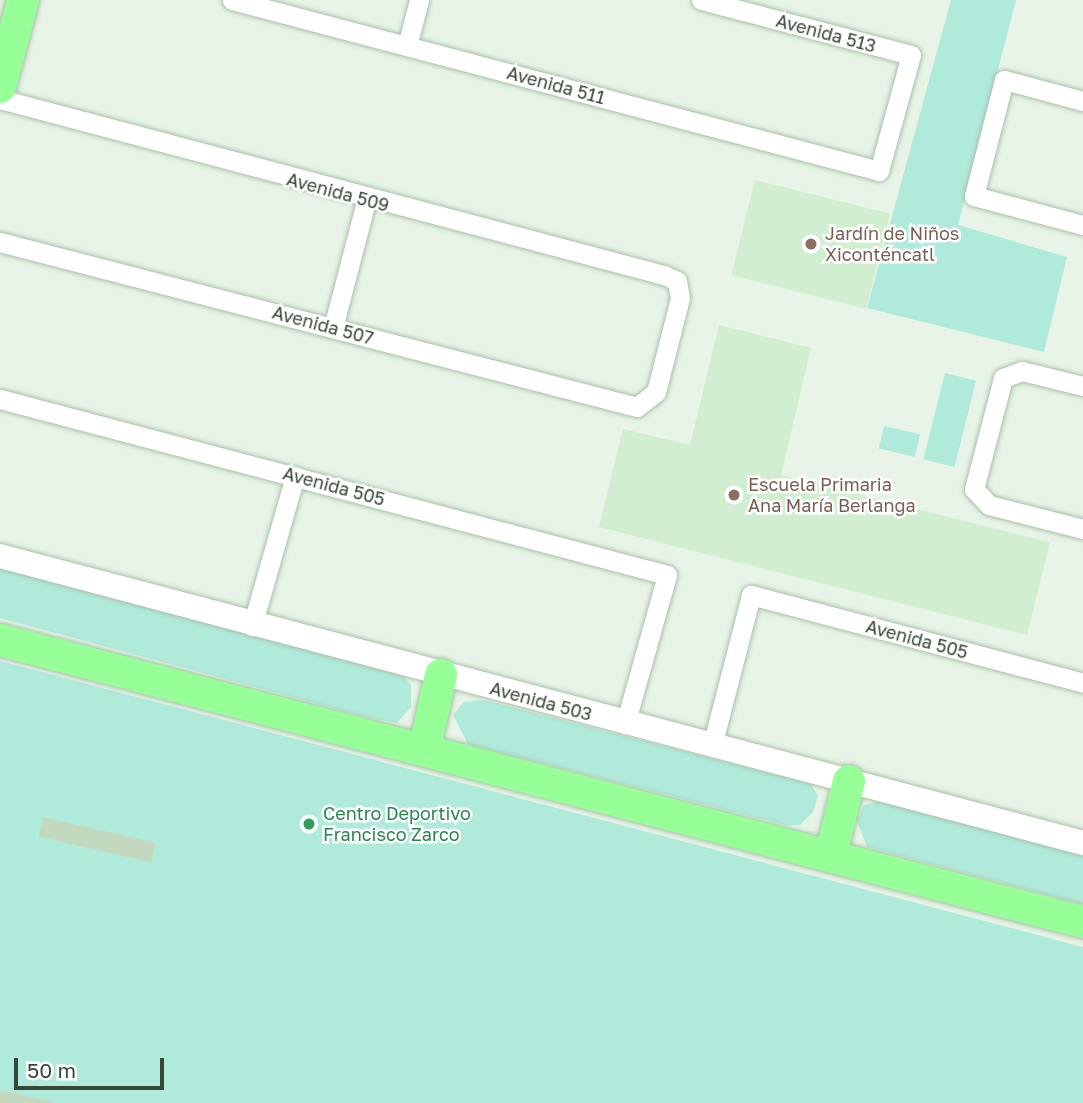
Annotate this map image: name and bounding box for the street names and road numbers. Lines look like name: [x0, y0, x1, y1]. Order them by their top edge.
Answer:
street label: Avenida 513: [774, 9, 878, 57]
street label: Avenida 511: [505, 62, 607, 108]
street label: Avenida 509: [284, 168, 392, 216]
street label: Avenida 507: [270, 301, 376, 349]
street label: Avenida 505: [281, 462, 387, 510]
street label: Avenida 505: [864, 615, 970, 663]
street label: Avenida 503: [488, 677, 594, 725]

